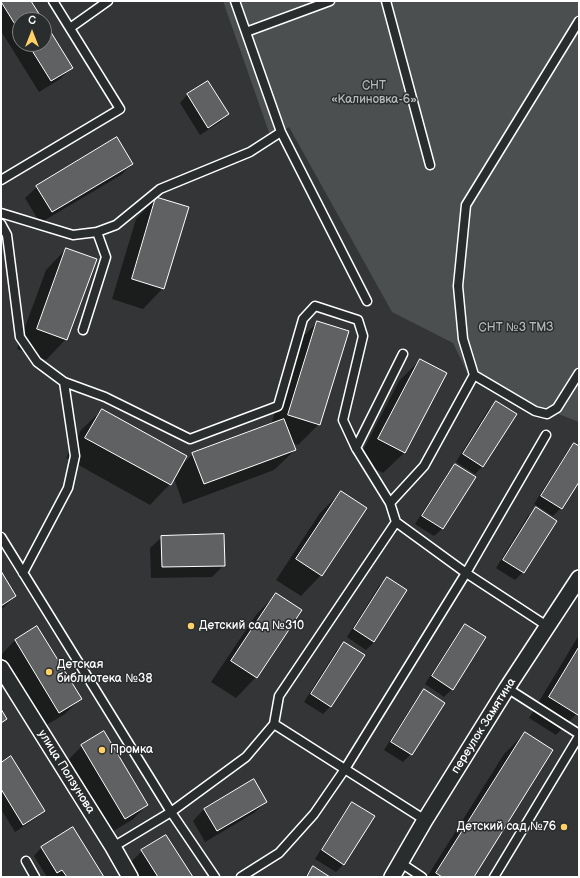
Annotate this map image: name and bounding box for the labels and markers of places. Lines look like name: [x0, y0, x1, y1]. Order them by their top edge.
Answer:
place label: Детский сад №310: [199, 619, 304, 633]
marker: Детский сад №310: [186, 621, 196, 631]
place label: Детская библиотека №38: [57, 658, 152, 686]
marker: Детская библиотека №38: [44, 667, 54, 677]
place label: Промка: [110, 743, 153, 757]
marker: Промка: [97, 745, 107, 755]
place label: Детский сад №76: [457, 820, 556, 834]
marker: Детский сад №76: [559, 822, 569, 832]

